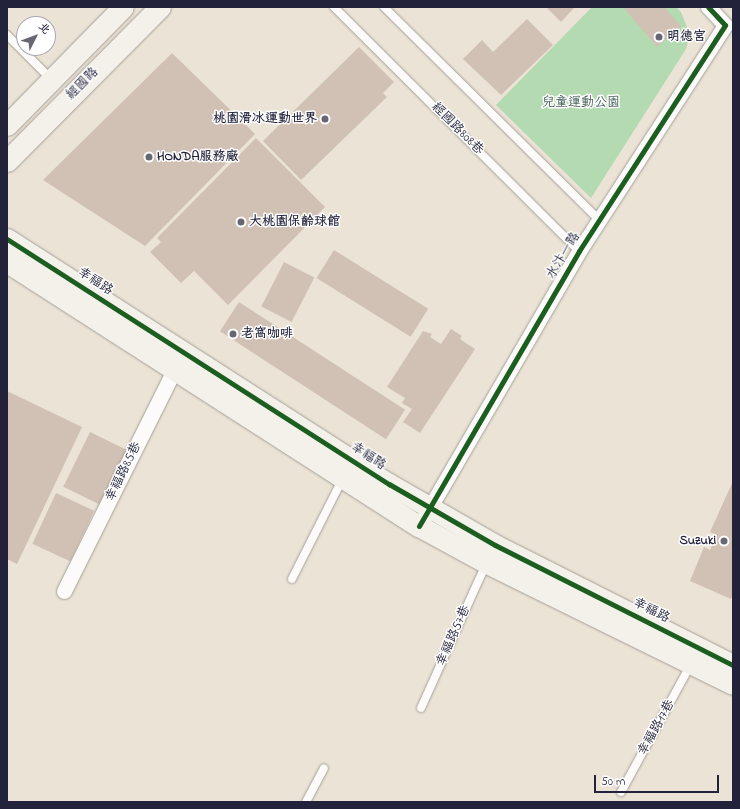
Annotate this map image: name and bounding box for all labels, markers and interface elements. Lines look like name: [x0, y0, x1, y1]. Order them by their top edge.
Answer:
north arrow: [16, 16, 56, 56]
text: 北: [35, 19, 54, 38]
place label: 明德宮: [667, 29, 706, 45]
marker: 明德宮: [654, 32, 664, 42]
street label: 經國路: [64, 65, 102, 103]
park label: 兒童運動公園: [542, 95, 620, 111]
street label: 經國路808巷: [428, 100, 486, 158]
place label: 桃園滑冰運動世界: [213, 111, 317, 127]
marker: 桃園滑冰運動世界: [320, 114, 330, 124]
place label: HONDA服務廠: [157, 149, 238, 165]
marker: HONDA服務廠: [144, 152, 154, 162]
place label: 大桃園保齡球館: [249, 214, 340, 230]
marker: 大桃園保齡球館: [236, 217, 246, 227]
street label: 水汴一路: [544, 230, 584, 282]
street label: 幸福路: [74, 265, 116, 299]
place label: 老窩咖啡: [241, 326, 293, 342]
marker: 老窩咖啡: [228, 329, 238, 339]
street label: 幸福路85巷: [103, 440, 145, 504]
street label: 幸福路: [347, 440, 389, 474]
place label: Suzuki: [679, 533, 716, 549]
marker: Suzuki: [719, 536, 729, 546]
street label: 幸福路: [630, 595, 672, 627]
street label: 幸福路57巷: [434, 603, 474, 669]
street label: 幸福路17巷: [635, 697, 679, 759]
scale bar: [596, 767, 721, 793]
text: 50 m: [601, 773, 625, 791]

